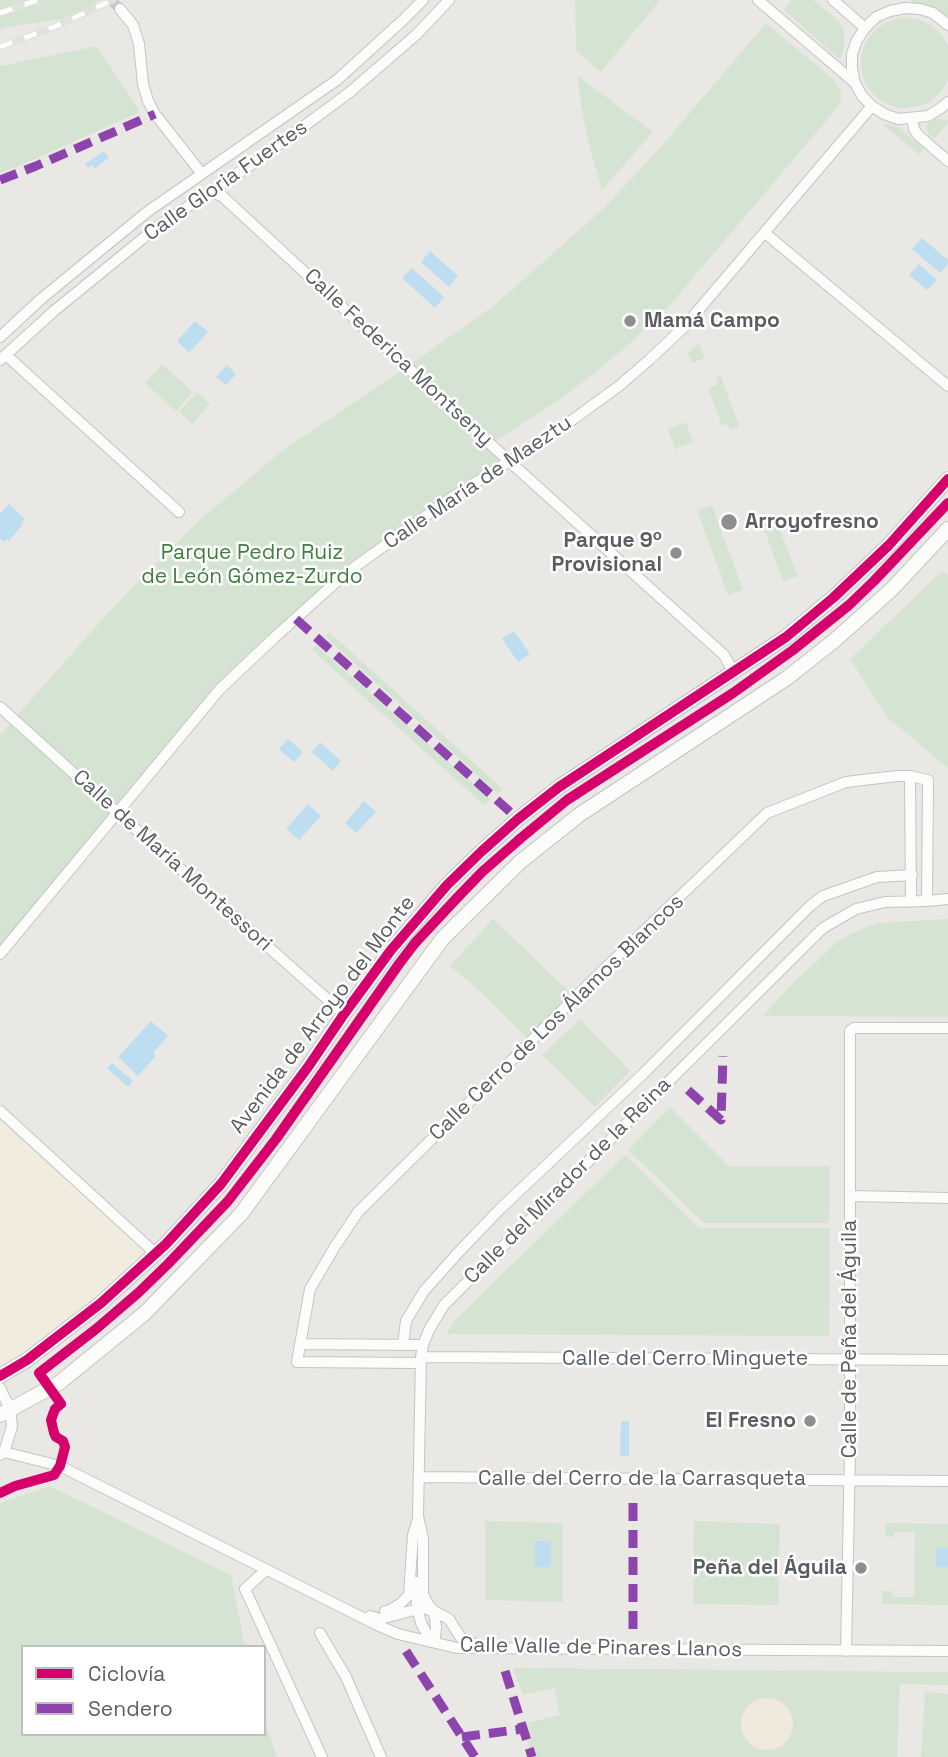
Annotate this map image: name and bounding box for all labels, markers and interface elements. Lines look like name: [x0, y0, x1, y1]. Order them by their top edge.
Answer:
street label: Calle Gloria Fuertes: [140, 115, 312, 247]
street label: Calle Federica Montseny: [298, 264, 498, 452]
place label: Mamá Campo: [644, 308, 780, 334]
marker: Mamá Campo: [622, 313, 638, 329]
street label: Calle María de Maeztu: [379, 411, 577, 555]
place label: Arroyofresno: [745, 509, 879, 535]
marker: Arroyofresno: [719, 512, 739, 532]
place label: Parque 9º Provisional: [552, 528, 662, 578]
park label: Parque Pedro Ruiz de León Gómez-Zurdo: [141, 540, 363, 590]
marker: Parque 9º Provisional: [668, 545, 684, 561]
street label: Calle de María Montessori: [67, 765, 277, 957]
street label: Calle Cerro de Los Álamos Blancos: [424, 889, 690, 1147]
street label: Avenida de Arroyo del Monte: [225, 891, 421, 1139]
street label: Calle del Mirador de la Reina: [459, 1072, 677, 1290]
street label: Calle de Peña del Águila: [837, 1220, 863, 1458]
street label: Calle del Cerro Minguete: [562, 1346, 808, 1372]
place label: El Fresno: [705, 1408, 796, 1434]
marker: El Fresno: [802, 1413, 818, 1429]
street label: Calle del Cerro de la Carrasqueta: [478, 1466, 806, 1492]
place label: Peña del Águila: [693, 1555, 847, 1581]
marker: Peña del Águila: [853, 1560, 869, 1576]
street label: Calle Valle de Pinares Llanos: [460, 1633, 742, 1663]
legend: [21, 1645, 266, 1736]
text: Ciclovía: [88, 1660, 165, 1687]
text: Sendero: [88, 1695, 173, 1722]

